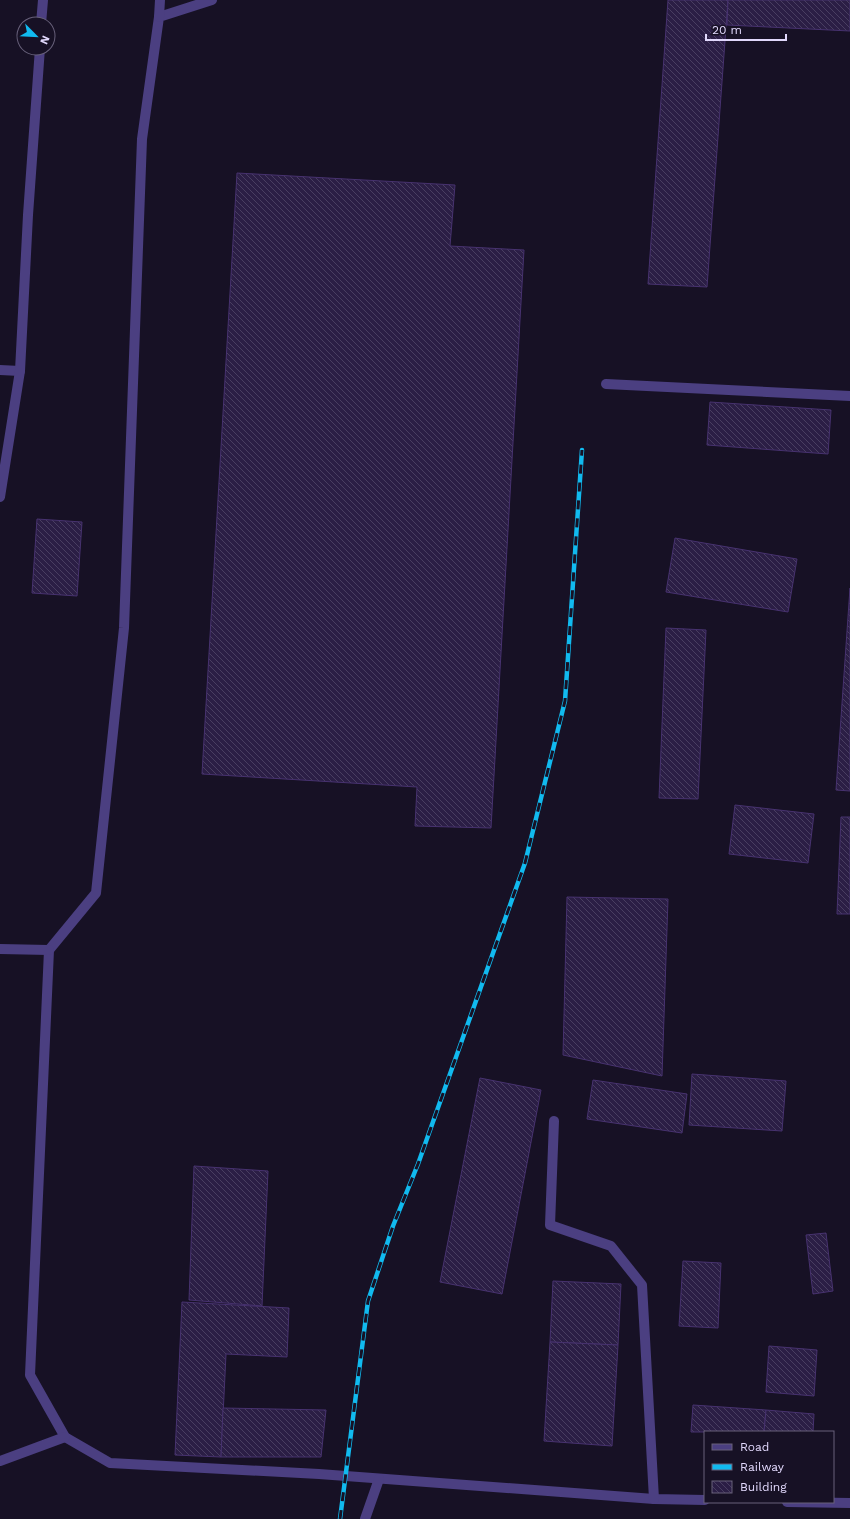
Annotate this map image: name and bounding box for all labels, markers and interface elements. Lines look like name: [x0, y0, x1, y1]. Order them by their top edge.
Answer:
north arrow: [16, 16, 56, 56]
scale bar: [706, 16, 786, 42]
text: 20 m: [712, 23, 742, 37]
text: N: [37, 33, 52, 46]
legend: [704, 1431, 834, 1503]
text: Road: [740, 1440, 769, 1454]
text: Railway: [740, 1460, 785, 1474]
text: Building: [740, 1480, 787, 1494]

